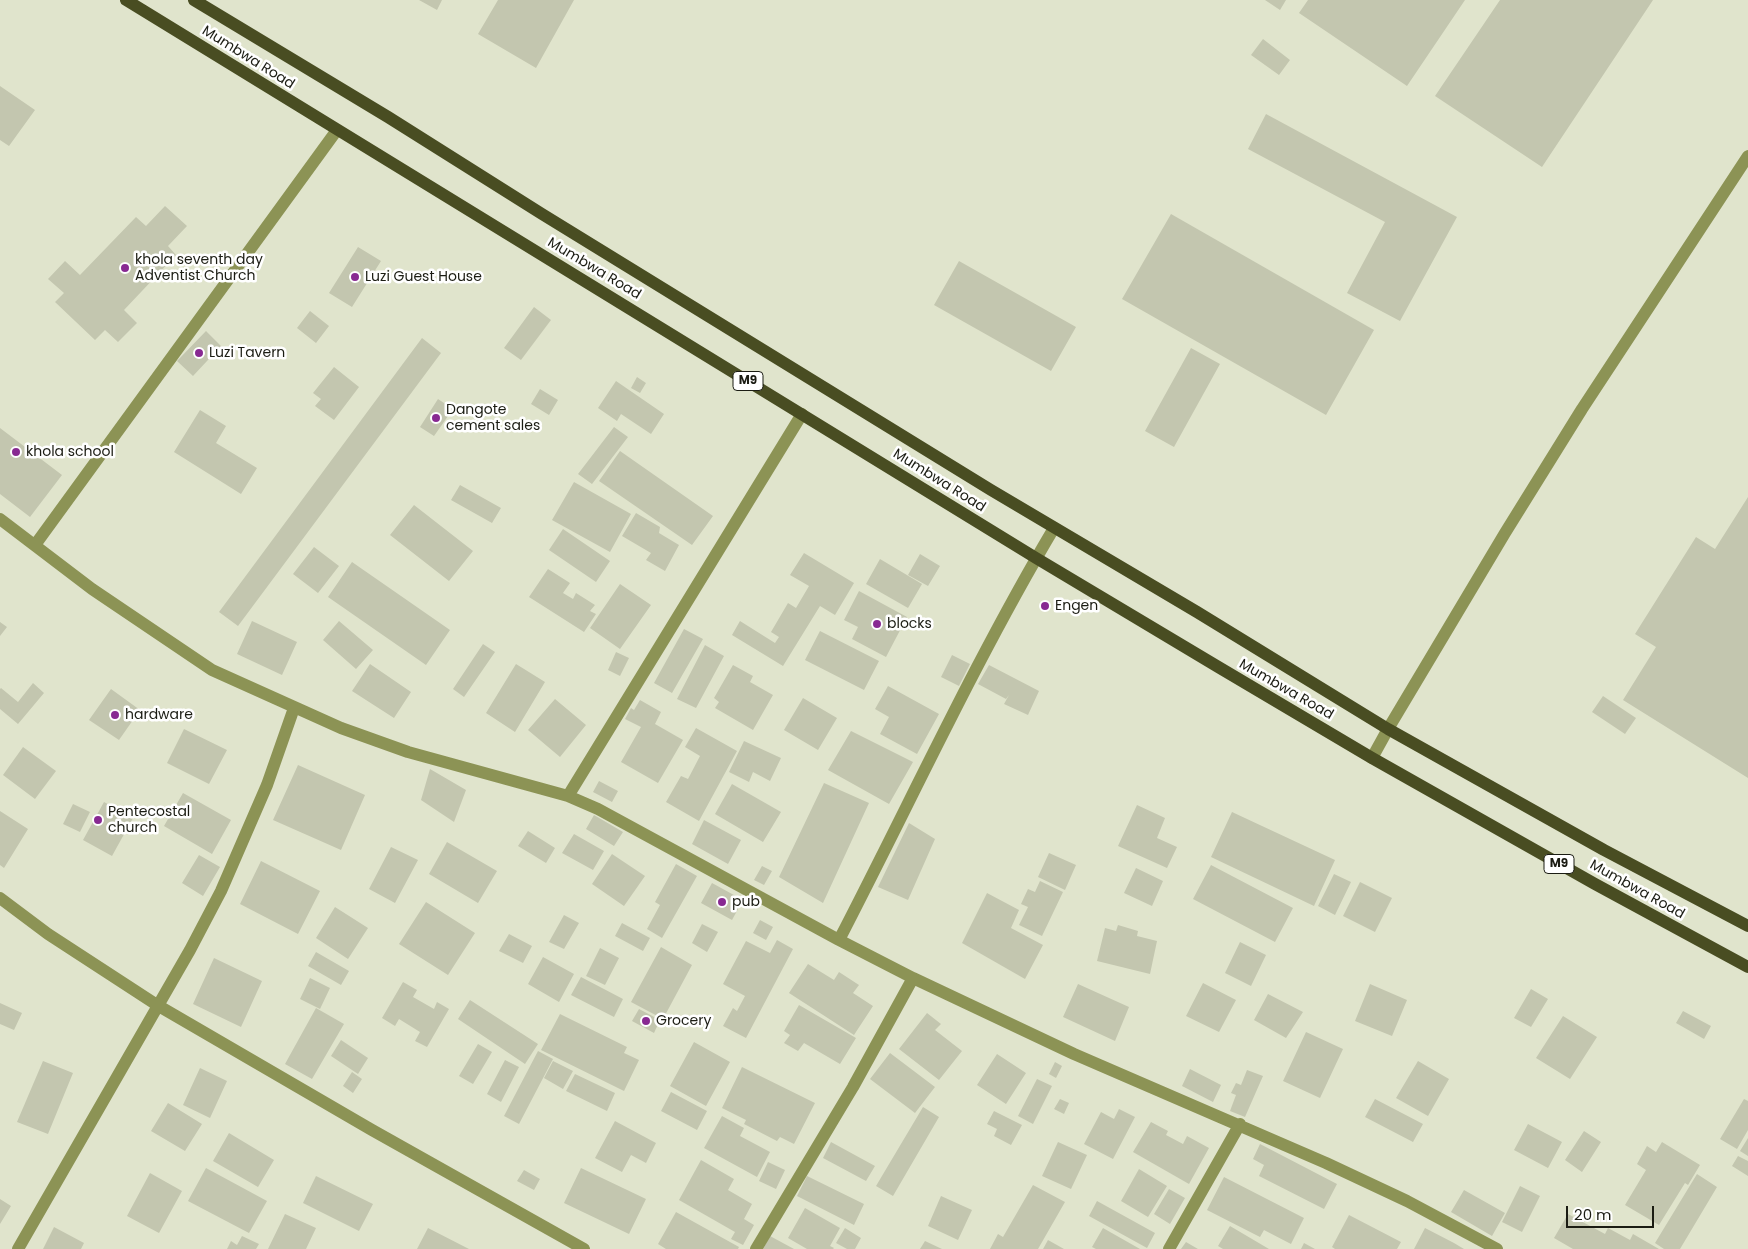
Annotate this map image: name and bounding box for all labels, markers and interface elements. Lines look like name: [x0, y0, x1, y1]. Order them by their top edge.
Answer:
street label: Mumbwa Road: [199, 23, 297, 93]
street label: Mumbwa Road: [544, 235, 644, 303]
place label: khola seventh day Adventist Church: [135, 252, 263, 284]
marker: khola seventh day Adventist Church: [119, 262, 131, 274]
place label: Luzi Guest House: [365, 269, 482, 285]
marker: Luzi Guest House: [349, 271, 361, 283]
place label: Luzi Tavern: [209, 345, 285, 361]
marker: Luzi Tavern: [193, 347, 205, 359]
road number: M9: [733, 372, 763, 391]
place label: Dangote cement sales: [446, 402, 540, 434]
marker: Dangote cement sales: [430, 412, 442, 424]
place label: khola school: [26, 444, 114, 460]
marker: khola school: [10, 446, 22, 458]
street label: Mumbwa Road: [890, 446, 988, 516]
place label: Engen: [1055, 598, 1098, 614]
marker: Engen: [1039, 600, 1051, 612]
place label: blocks: [887, 616, 932, 632]
marker: blocks: [871, 618, 883, 630]
street label: Mumbwa Road: [1236, 656, 1336, 724]
place label: hardware: [125, 707, 193, 723]
marker: hardware: [109, 709, 121, 721]
place label: Pentecostal church: [108, 804, 190, 836]
marker: Pentecostal church: [92, 814, 104, 826]
road number: M9: [1544, 854, 1574, 874]
street label: Mumbwa Road: [1587, 857, 1687, 923]
place label: pub: [732, 894, 760, 910]
marker: pub: [716, 896, 728, 908]
place label: Grocery: [656, 1013, 711, 1029]
marker: Grocery: [640, 1015, 652, 1027]
scale bar: [1568, 1196, 1656, 1228]
text: 20 m: [1574, 1204, 1612, 1225]

